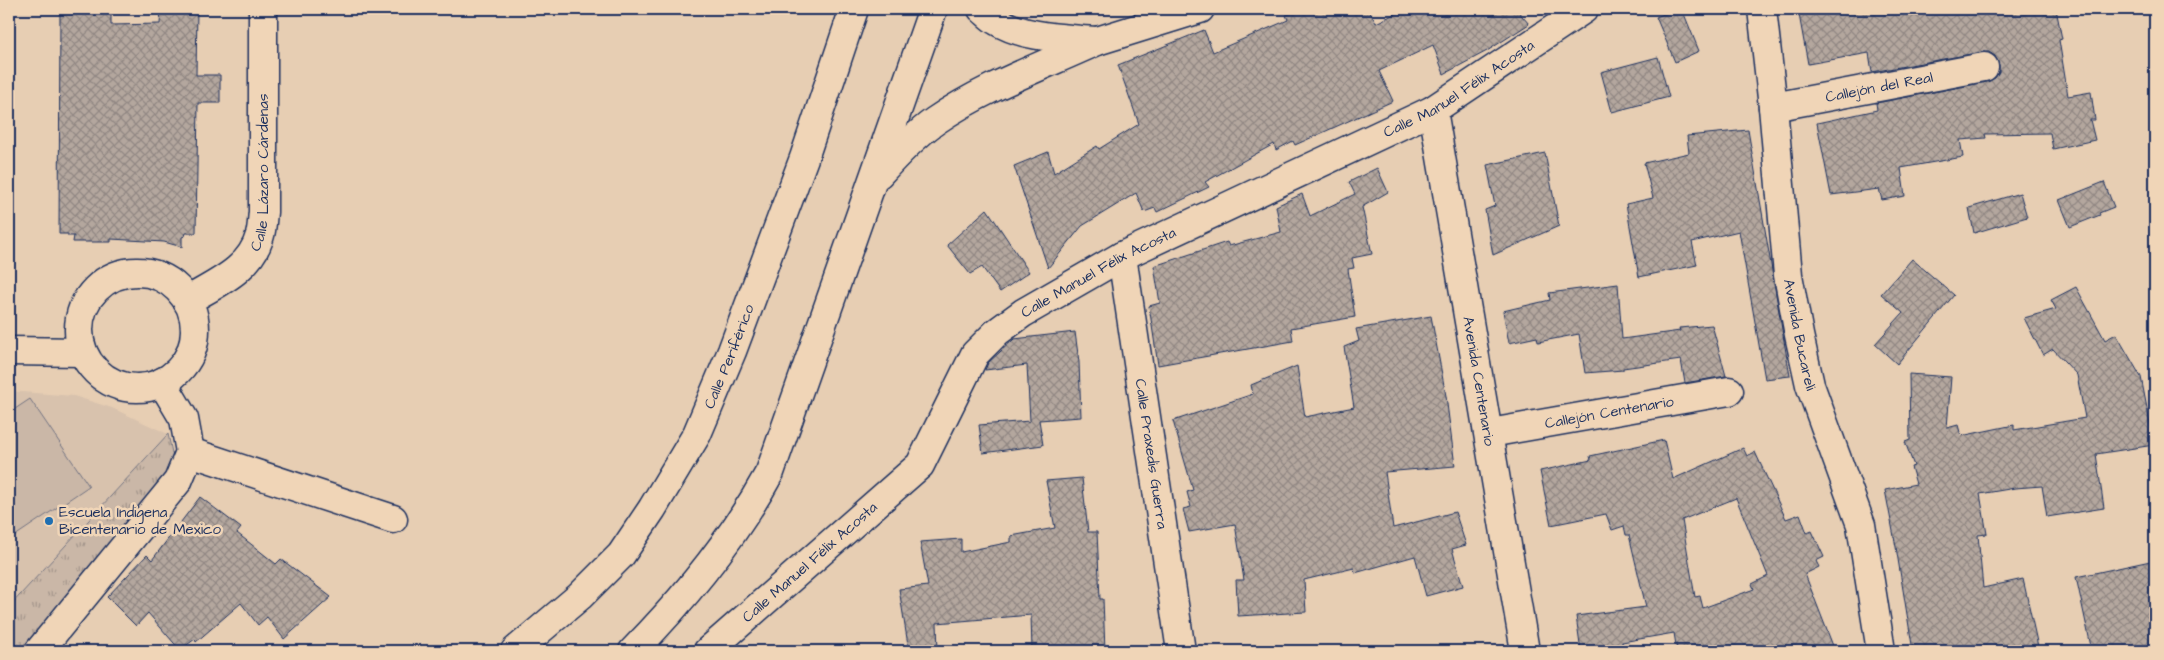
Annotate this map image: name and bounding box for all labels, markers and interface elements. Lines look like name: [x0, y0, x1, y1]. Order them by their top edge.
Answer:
street label: Calle Manuel Félix Acosta: [1380, 34, 1539, 142]
street label: Callejón del Real: [1824, 66, 1934, 107]
street label: Calle Lázaro Cárdenas: [245, 93, 274, 255]
street label: Calle Manuel Félix Acosta: [1017, 221, 1180, 323]
street label: Avenida Bucareli: [1778, 277, 1822, 394]
street label: Calle Periférico: [698, 301, 759, 412]
street label: Avenida Centenario: [1458, 315, 1501, 448]
street label: Calle Praxedis Guerra: [1130, 377, 1173, 531]
street label: Callejón Centenario: [1543, 390, 1676, 434]
street label: Calle Manuel Félix Acosta: [737, 497, 882, 627]
place label: Escuela Indigena Bicentenario de Mexico: [59, 502, 222, 540]
marker: Escuela Indigena Bicentenario de Mexico: [43, 515, 55, 527]

